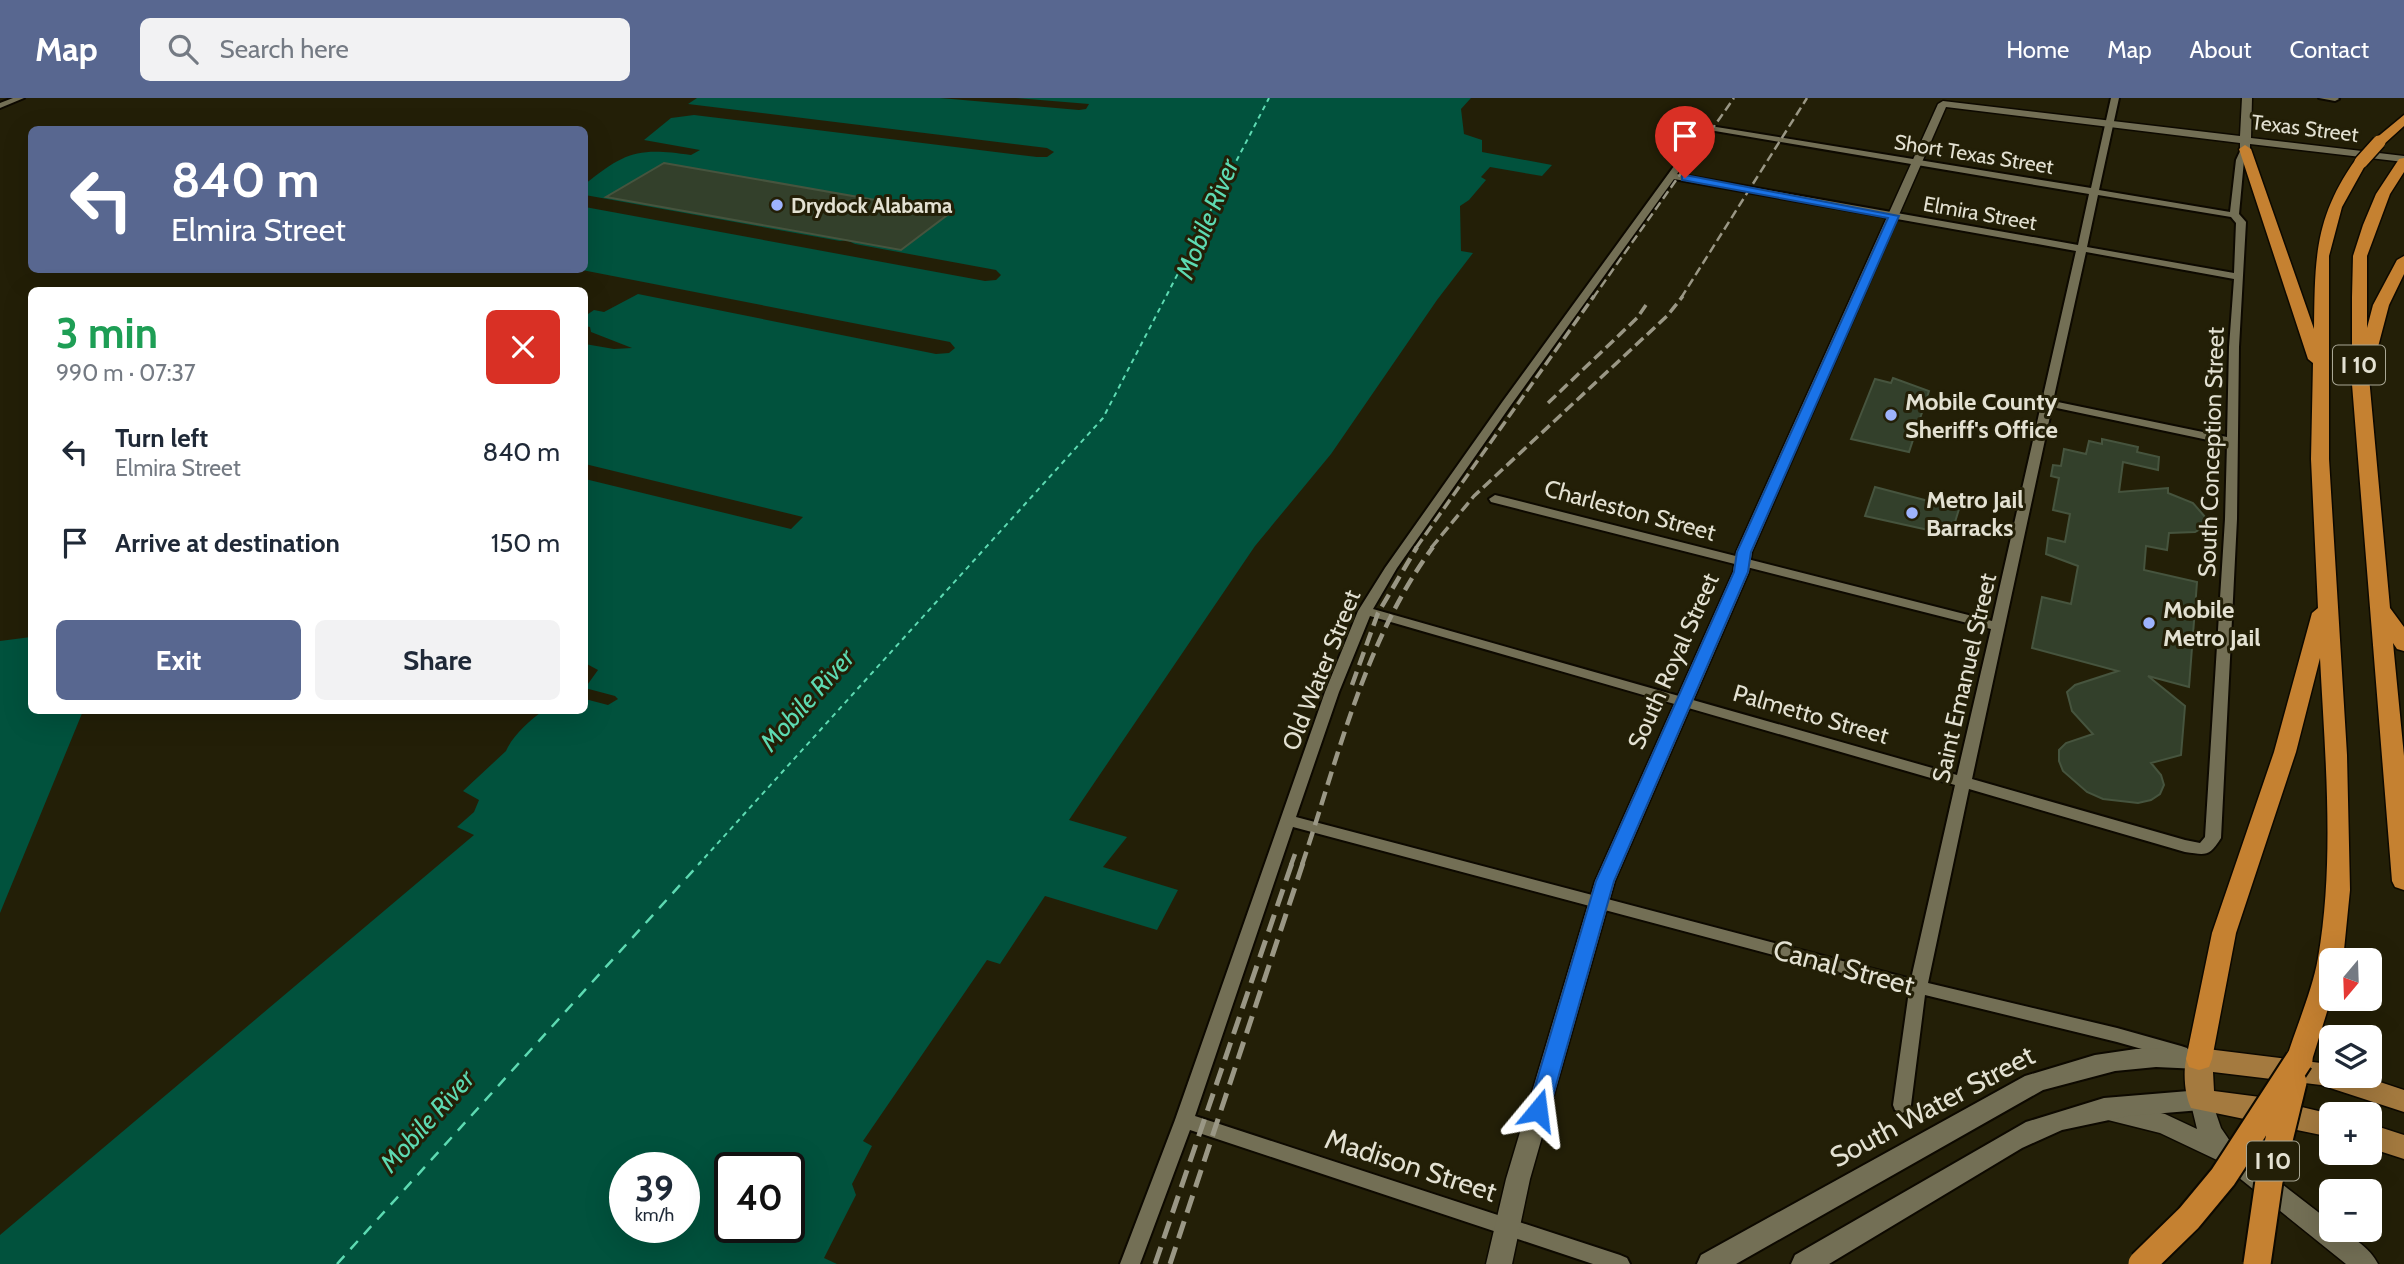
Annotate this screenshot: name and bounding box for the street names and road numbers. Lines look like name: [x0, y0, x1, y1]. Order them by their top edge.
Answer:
street label: Texas Street: [2250, 109, 2360, 147]
street label: Short Texas Street: [1893, 129, 2055, 179]
street label: Elmira Street: [1921, 191, 2039, 235]
street label: South Conception Street: [2192, 326, 2230, 578]
road number: I 10: [2333, 346, 2385, 384]
street label: Charleston Street: [1541, 473, 1719, 547]
street label: South Royal Street: [1621, 569, 1725, 753]
street label: Saint Emanuel Street: [1926, 570, 2002, 786]
street label: Old Water Street: [1276, 585, 1366, 755]
street label: Palmetto Street: [1730, 678, 1892, 750]
street label: Canal Street: [1770, 932, 1918, 1002]
street label: South Water Street: [1824, 1038, 2040, 1174]
street label: Madison Street: [1321, 1121, 1501, 1209]
road number: I 10: [2247, 1142, 2299, 1180]

